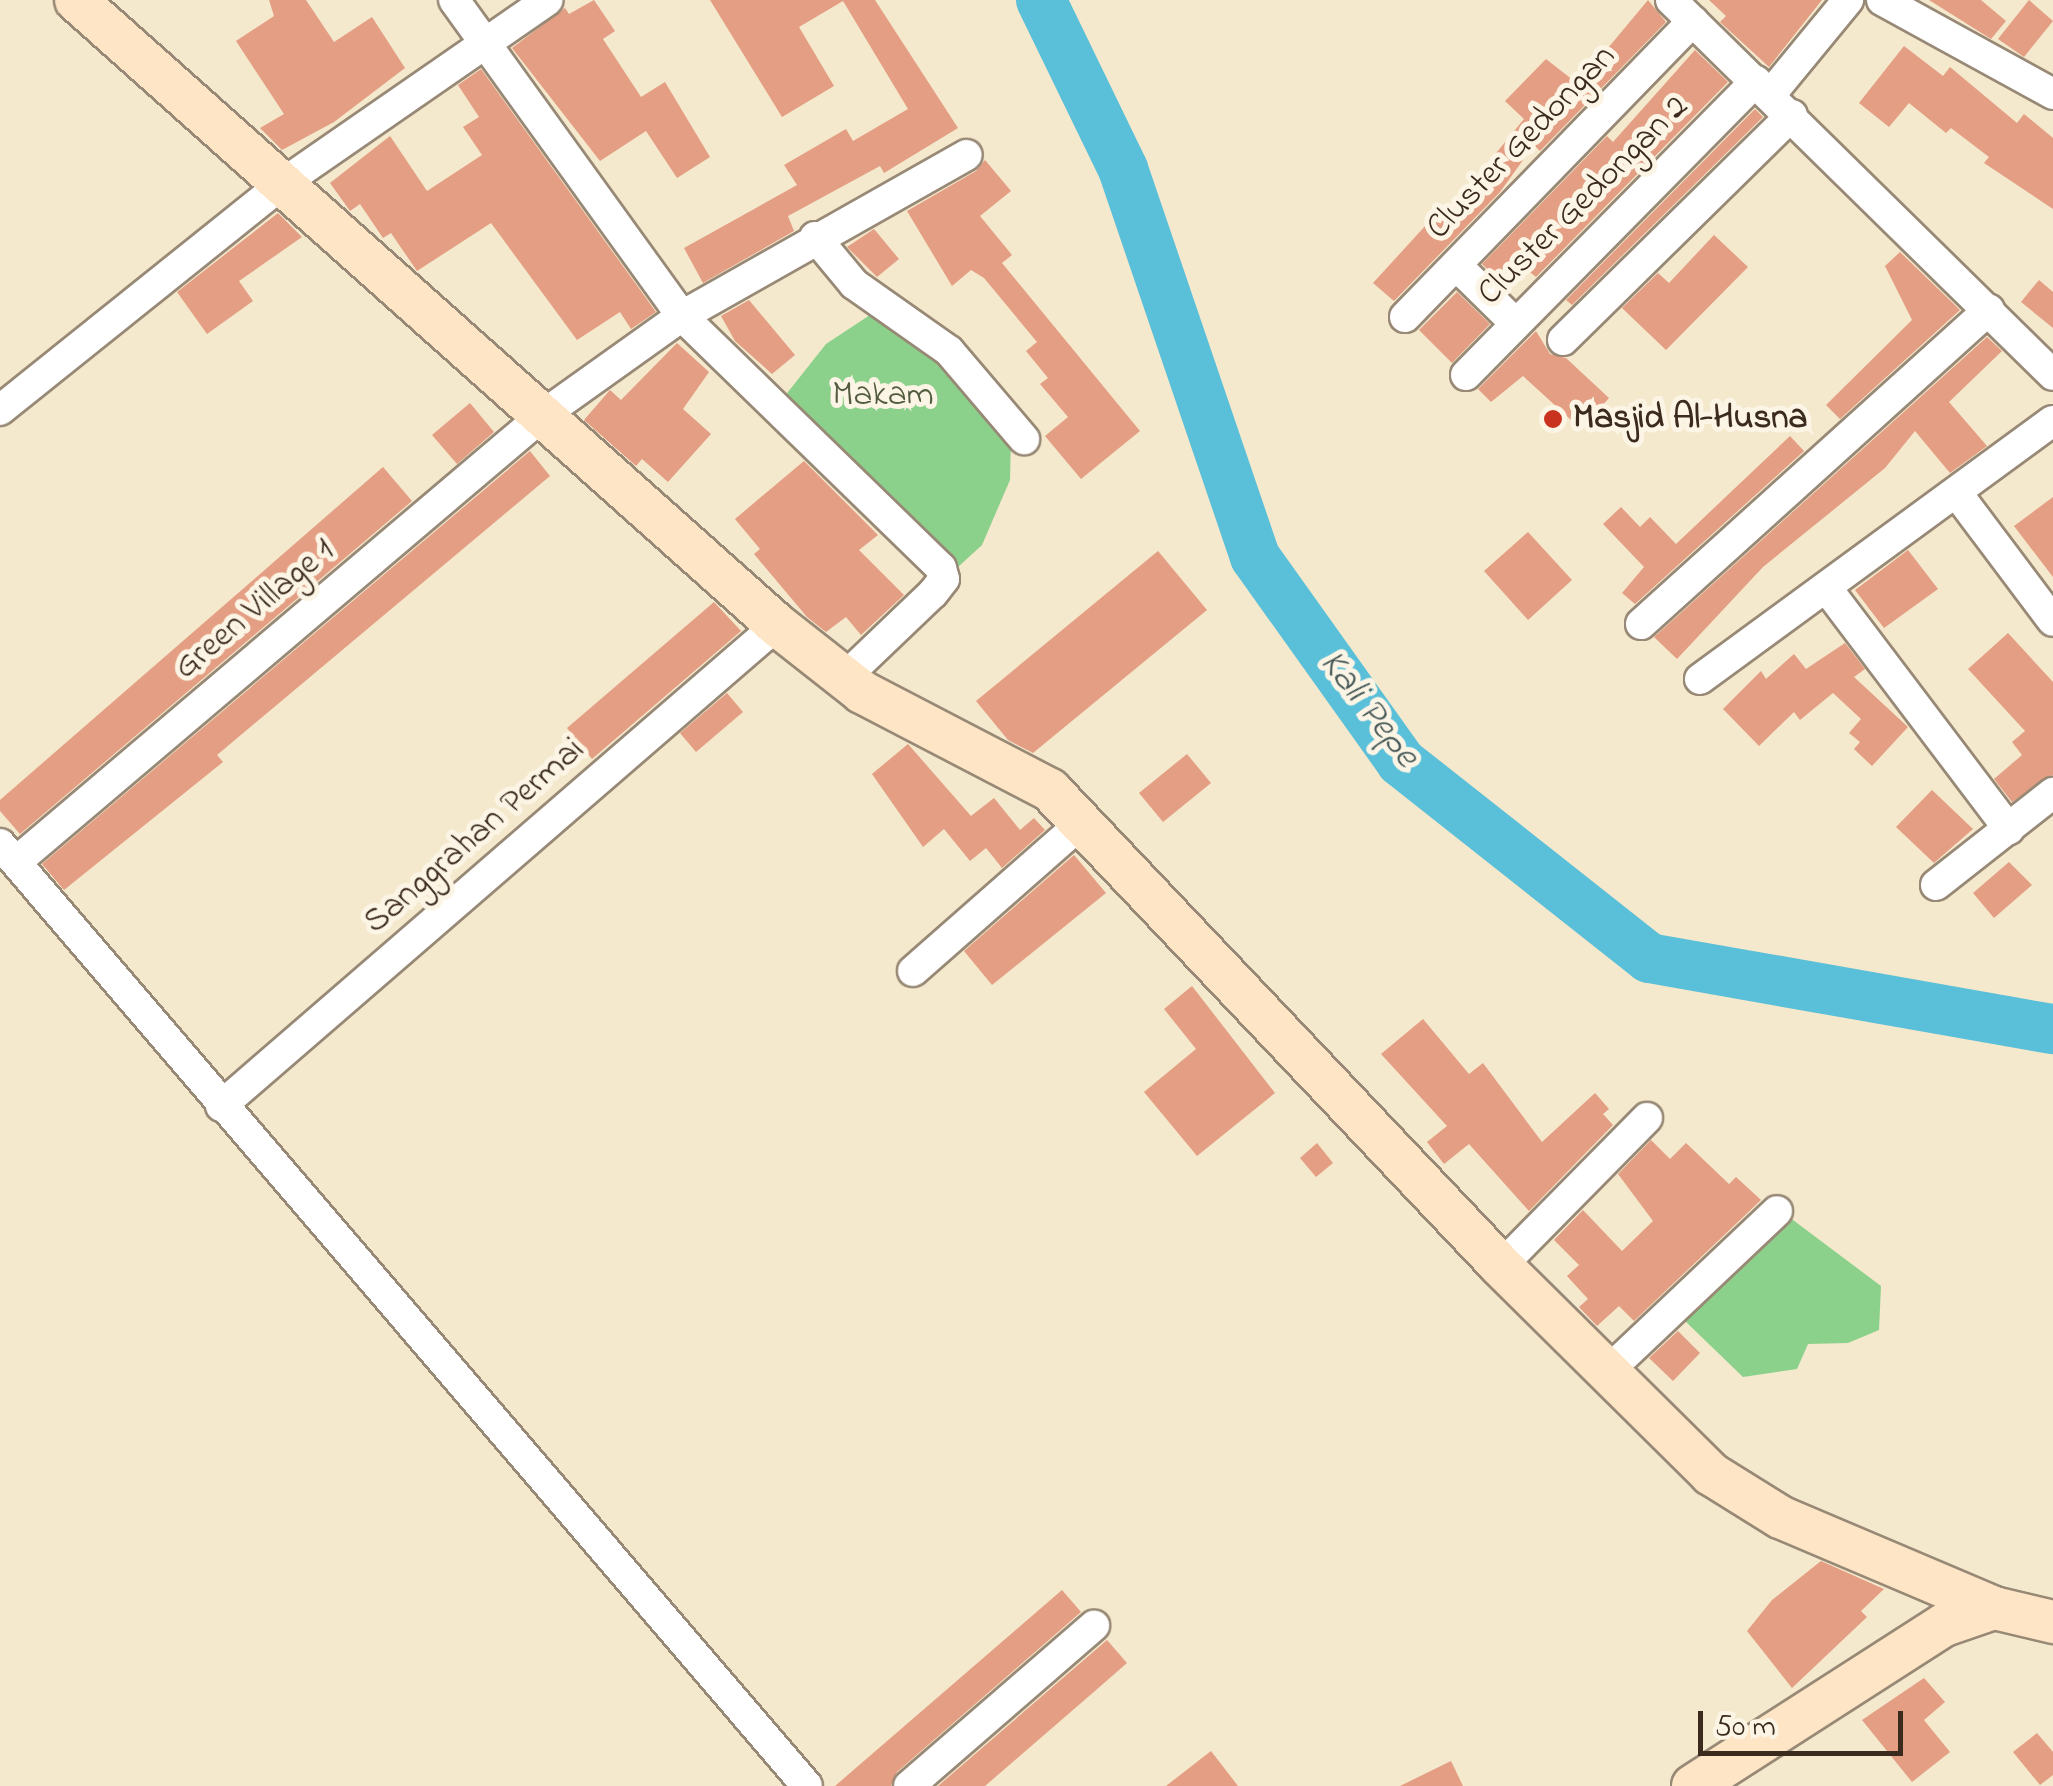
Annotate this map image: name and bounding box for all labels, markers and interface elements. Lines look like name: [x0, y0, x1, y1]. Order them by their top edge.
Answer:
street label: Cluster Gedongan: [1418, 37, 1626, 249]
street label: Cluster Gedongan 2: [1470, 87, 1698, 315]
park label: Makam: [832, 375, 934, 417]
place label: Masjid Al-Husna: [1573, 398, 1807, 440]
marker: Masjid Al-Husna: [1542, 408, 1564, 430]
street label: Green Village 1: [166, 531, 344, 689]
water label: Kali Pepe: [1308, 642, 1428, 778]
street label: Sanggrahan Permai: [356, 730, 594, 944]
scale bar: [1703, 1691, 1908, 1753]
text: 50 m: [1715, 1706, 1776, 1750]

